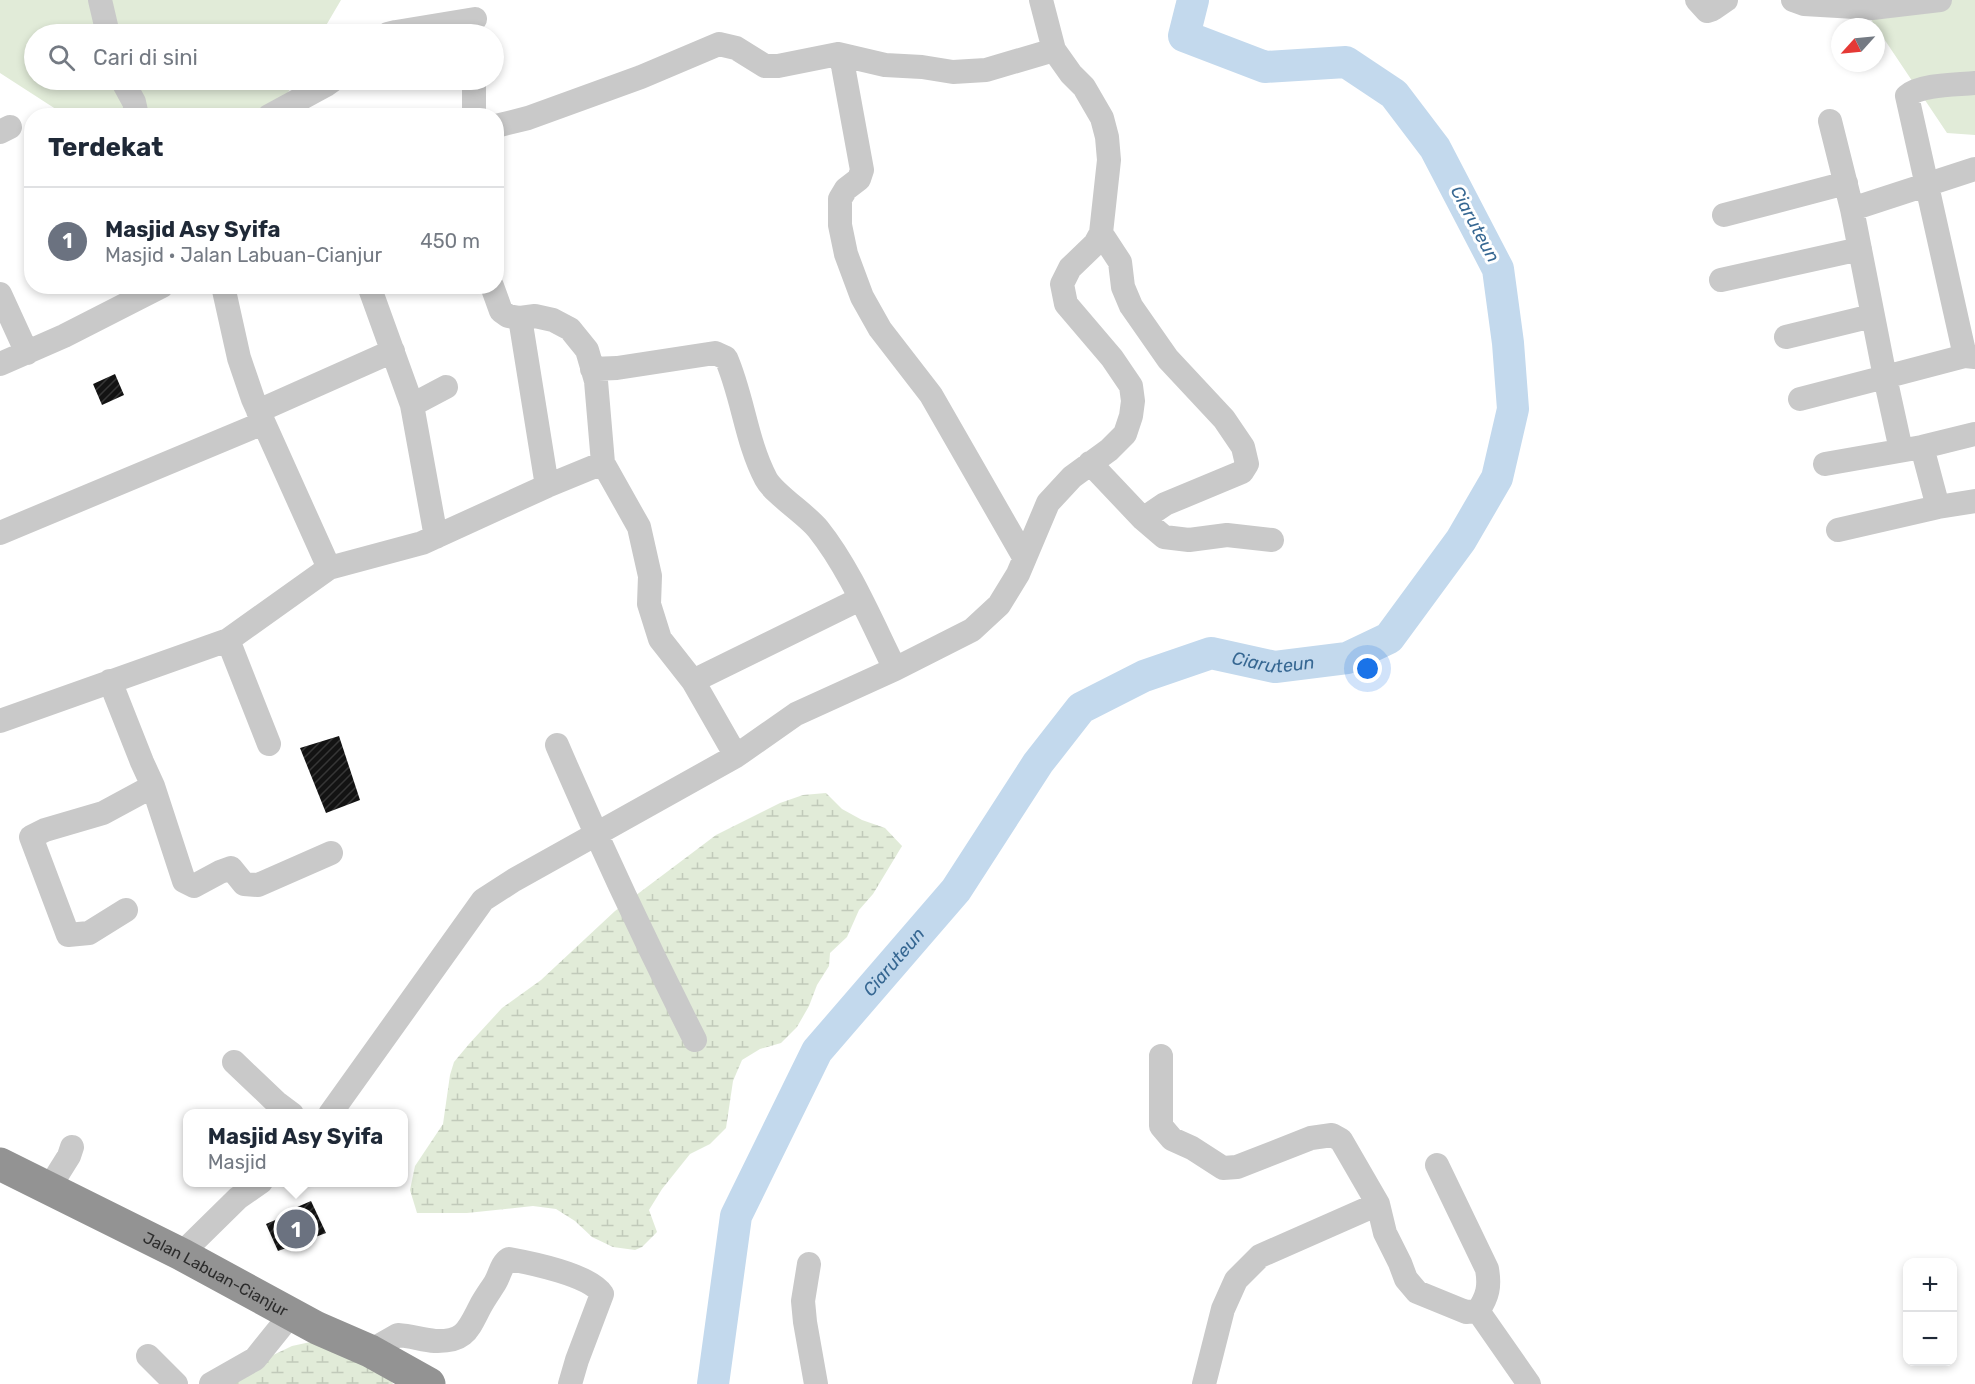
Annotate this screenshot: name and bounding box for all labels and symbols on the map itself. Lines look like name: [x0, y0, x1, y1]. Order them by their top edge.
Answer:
north arrow: [1831, 18, 1885, 72]
water label: Ciaruteun: [1446, 182, 1504, 266]
water label: Ciaruteun: [1230, 647, 1316, 678]
your location: [1353, 654, 1382, 683]
water label: Ciaruteun: [858, 923, 929, 1001]
pin: 1: [276, 1206, 316, 1252]
street label: Jalan Labuan-Cianjur: [140, 1228, 291, 1320]

